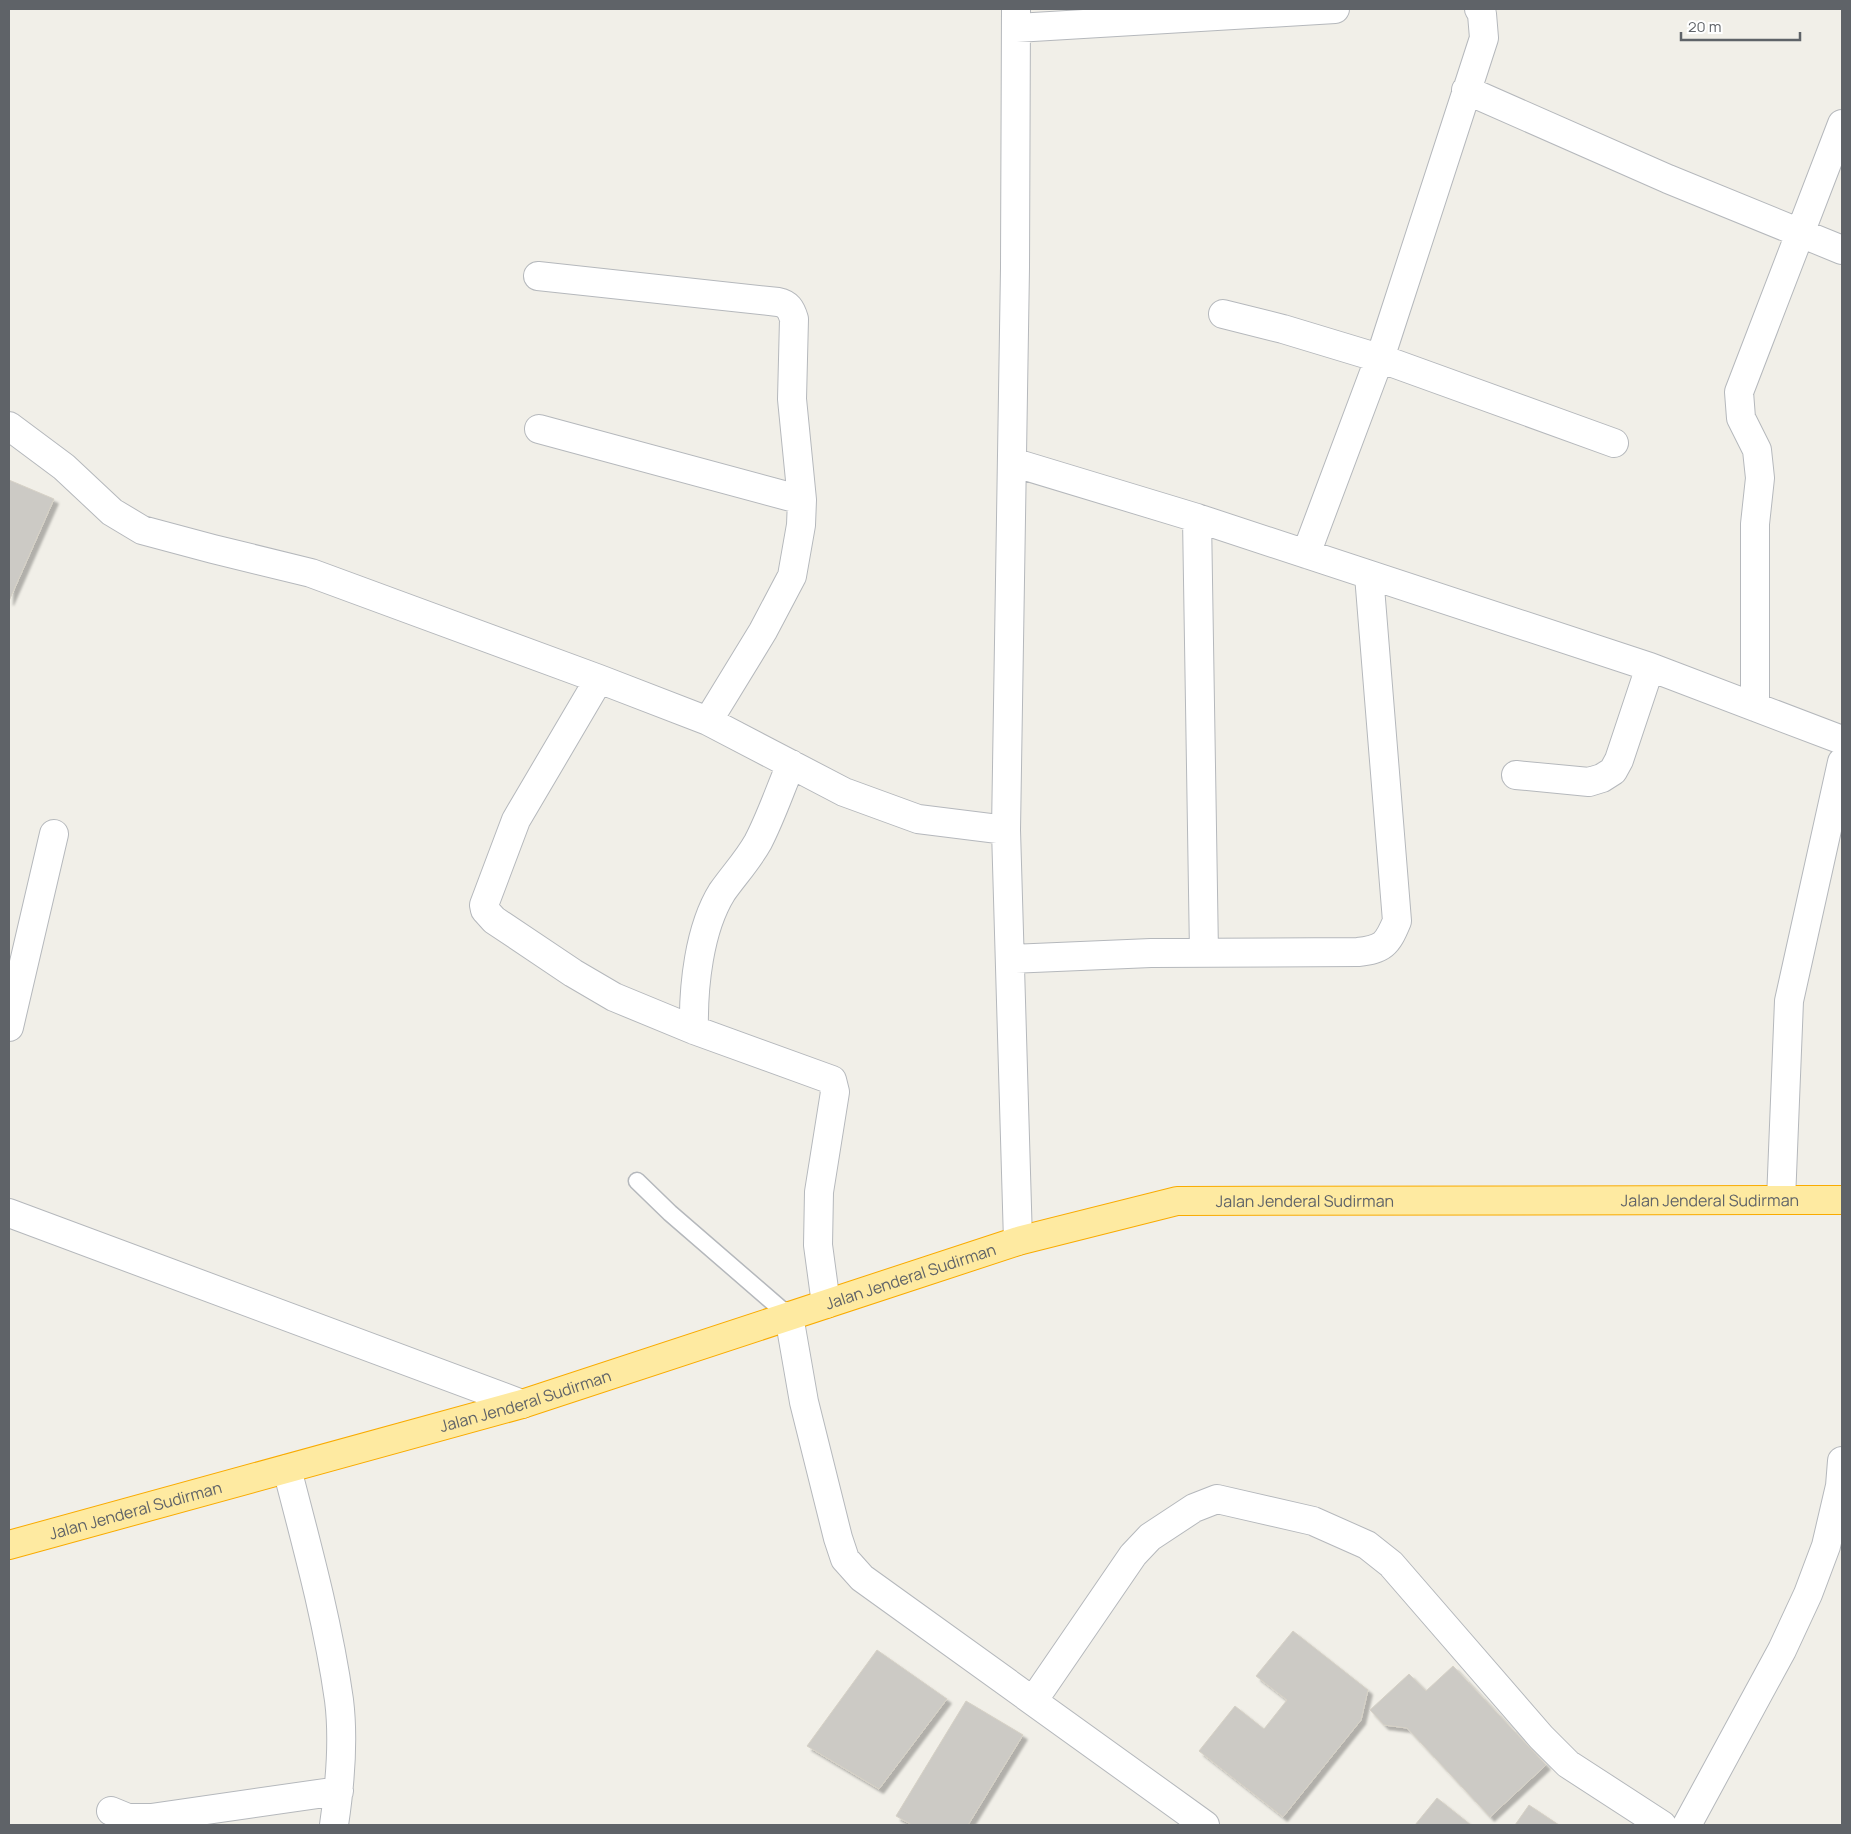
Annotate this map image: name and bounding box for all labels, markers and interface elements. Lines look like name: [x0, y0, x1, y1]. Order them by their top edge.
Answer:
scale bar: [1681, 10, 1800, 42]
text: 20 m: [1688, 16, 1721, 37]
street label: Jalan Jenderal Sudirman: [1621, 1189, 1799, 1211]
street label: Jalan Jenderal Sudirman: [1216, 1190, 1394, 1212]
street label: Jalan Jenderal Sudirman: [822, 1238, 999, 1315]
street label: Jalan Jenderal Sudirman: [437, 1364, 614, 1437]
street label: Jalan Jenderal Sudirman: [46, 1476, 224, 1545]

